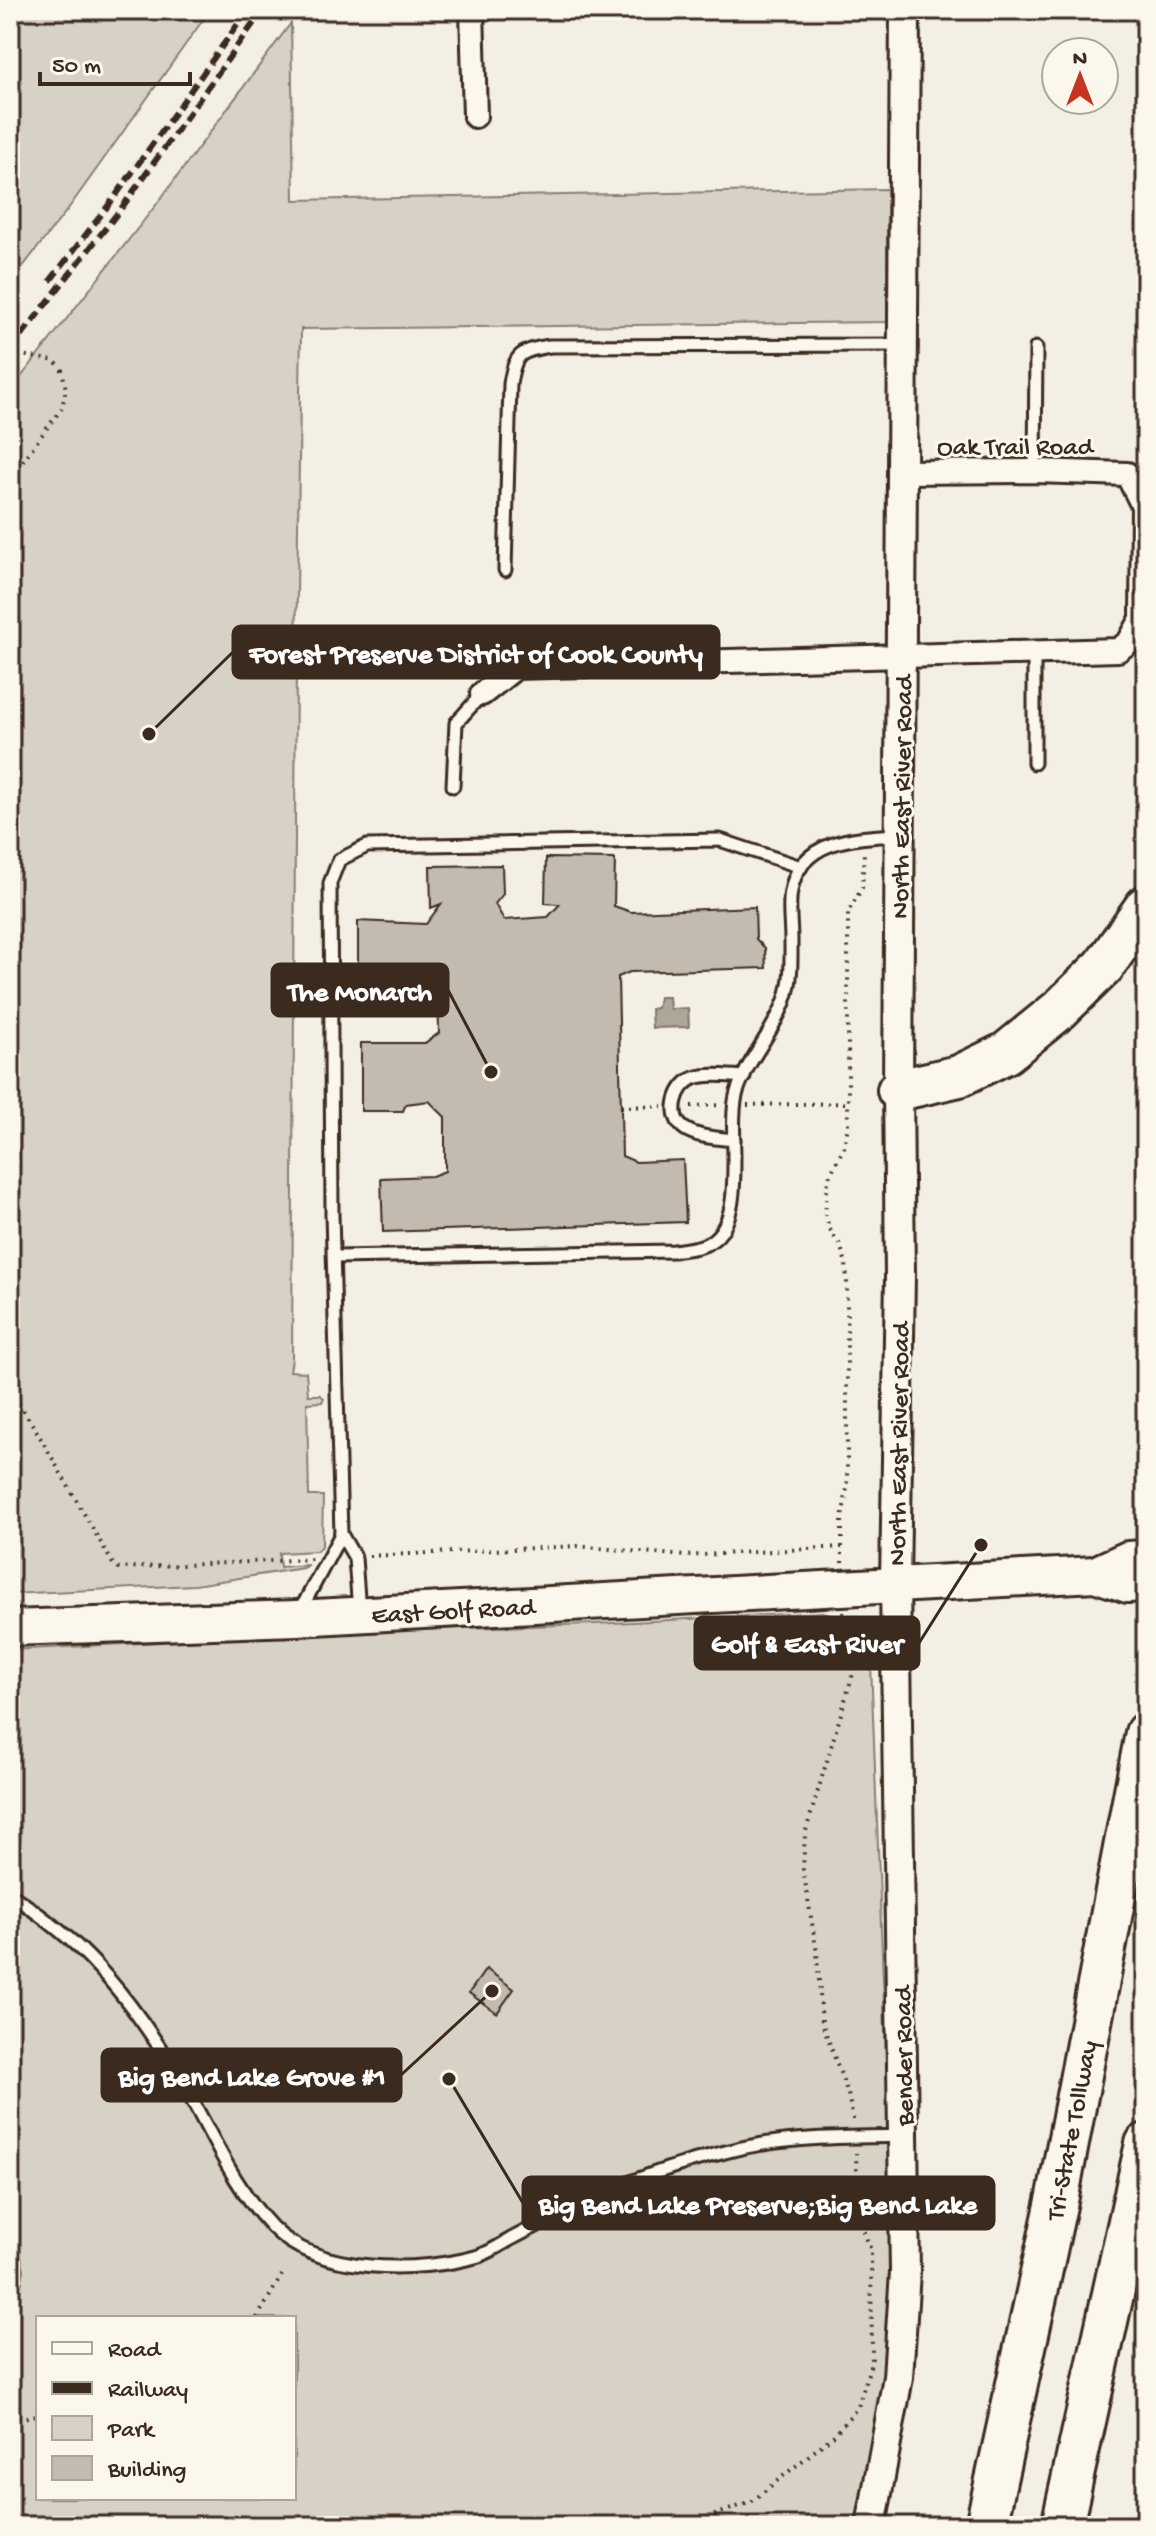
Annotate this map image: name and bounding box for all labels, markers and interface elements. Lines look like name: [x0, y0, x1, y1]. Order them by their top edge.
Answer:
scale bar: [40, 36, 190, 86]
north arrow: [1040, 36, 1120, 116]
text: N: [1073, 47, 1087, 73]
text: 50 m: [52, 53, 101, 82]
street label: Oak Trail Road: [937, 434, 1095, 465]
callout: Forest Preserve District of Cook County: [233, 626, 719, 678]
text: Forest Preserve District of Cook County: [248, 640, 703, 673]
street label: North East River Road: [887, 673, 922, 919]
callout: The Monarch: [272, 964, 448, 1016]
text: The Monarch: [286, 978, 432, 1011]
street label: North East River Road: [884, 1320, 919, 1566]
street label: East Golf Road: [371, 1594, 537, 1633]
callout: Golf & East River: [695, 1617, 919, 1669]
text: Golf & East River: [711, 1630, 906, 1663]
street label: Bender Road: [890, 1984, 923, 2127]
street label: Tri-State Tollway: [1041, 2038, 1107, 2225]
callout: Big Bend Lake Grove #1: [102, 2049, 401, 2101]
text: Big Bend Lake Grove #1: [118, 2063, 385, 2096]
callout: Big Bend Lake Preserve;Big Bend Lake: [523, 2177, 994, 2229]
text: Big Bend Lake Preserve;Big Bend Lake: [538, 2191, 979, 2224]
legend: [36, 2316, 296, 2500]
text: Road: [108, 2337, 162, 2366]
text: Railway: [108, 2377, 188, 2406]
text: Park: [107, 2417, 156, 2446]
text: Building: [107, 2457, 186, 2486]

